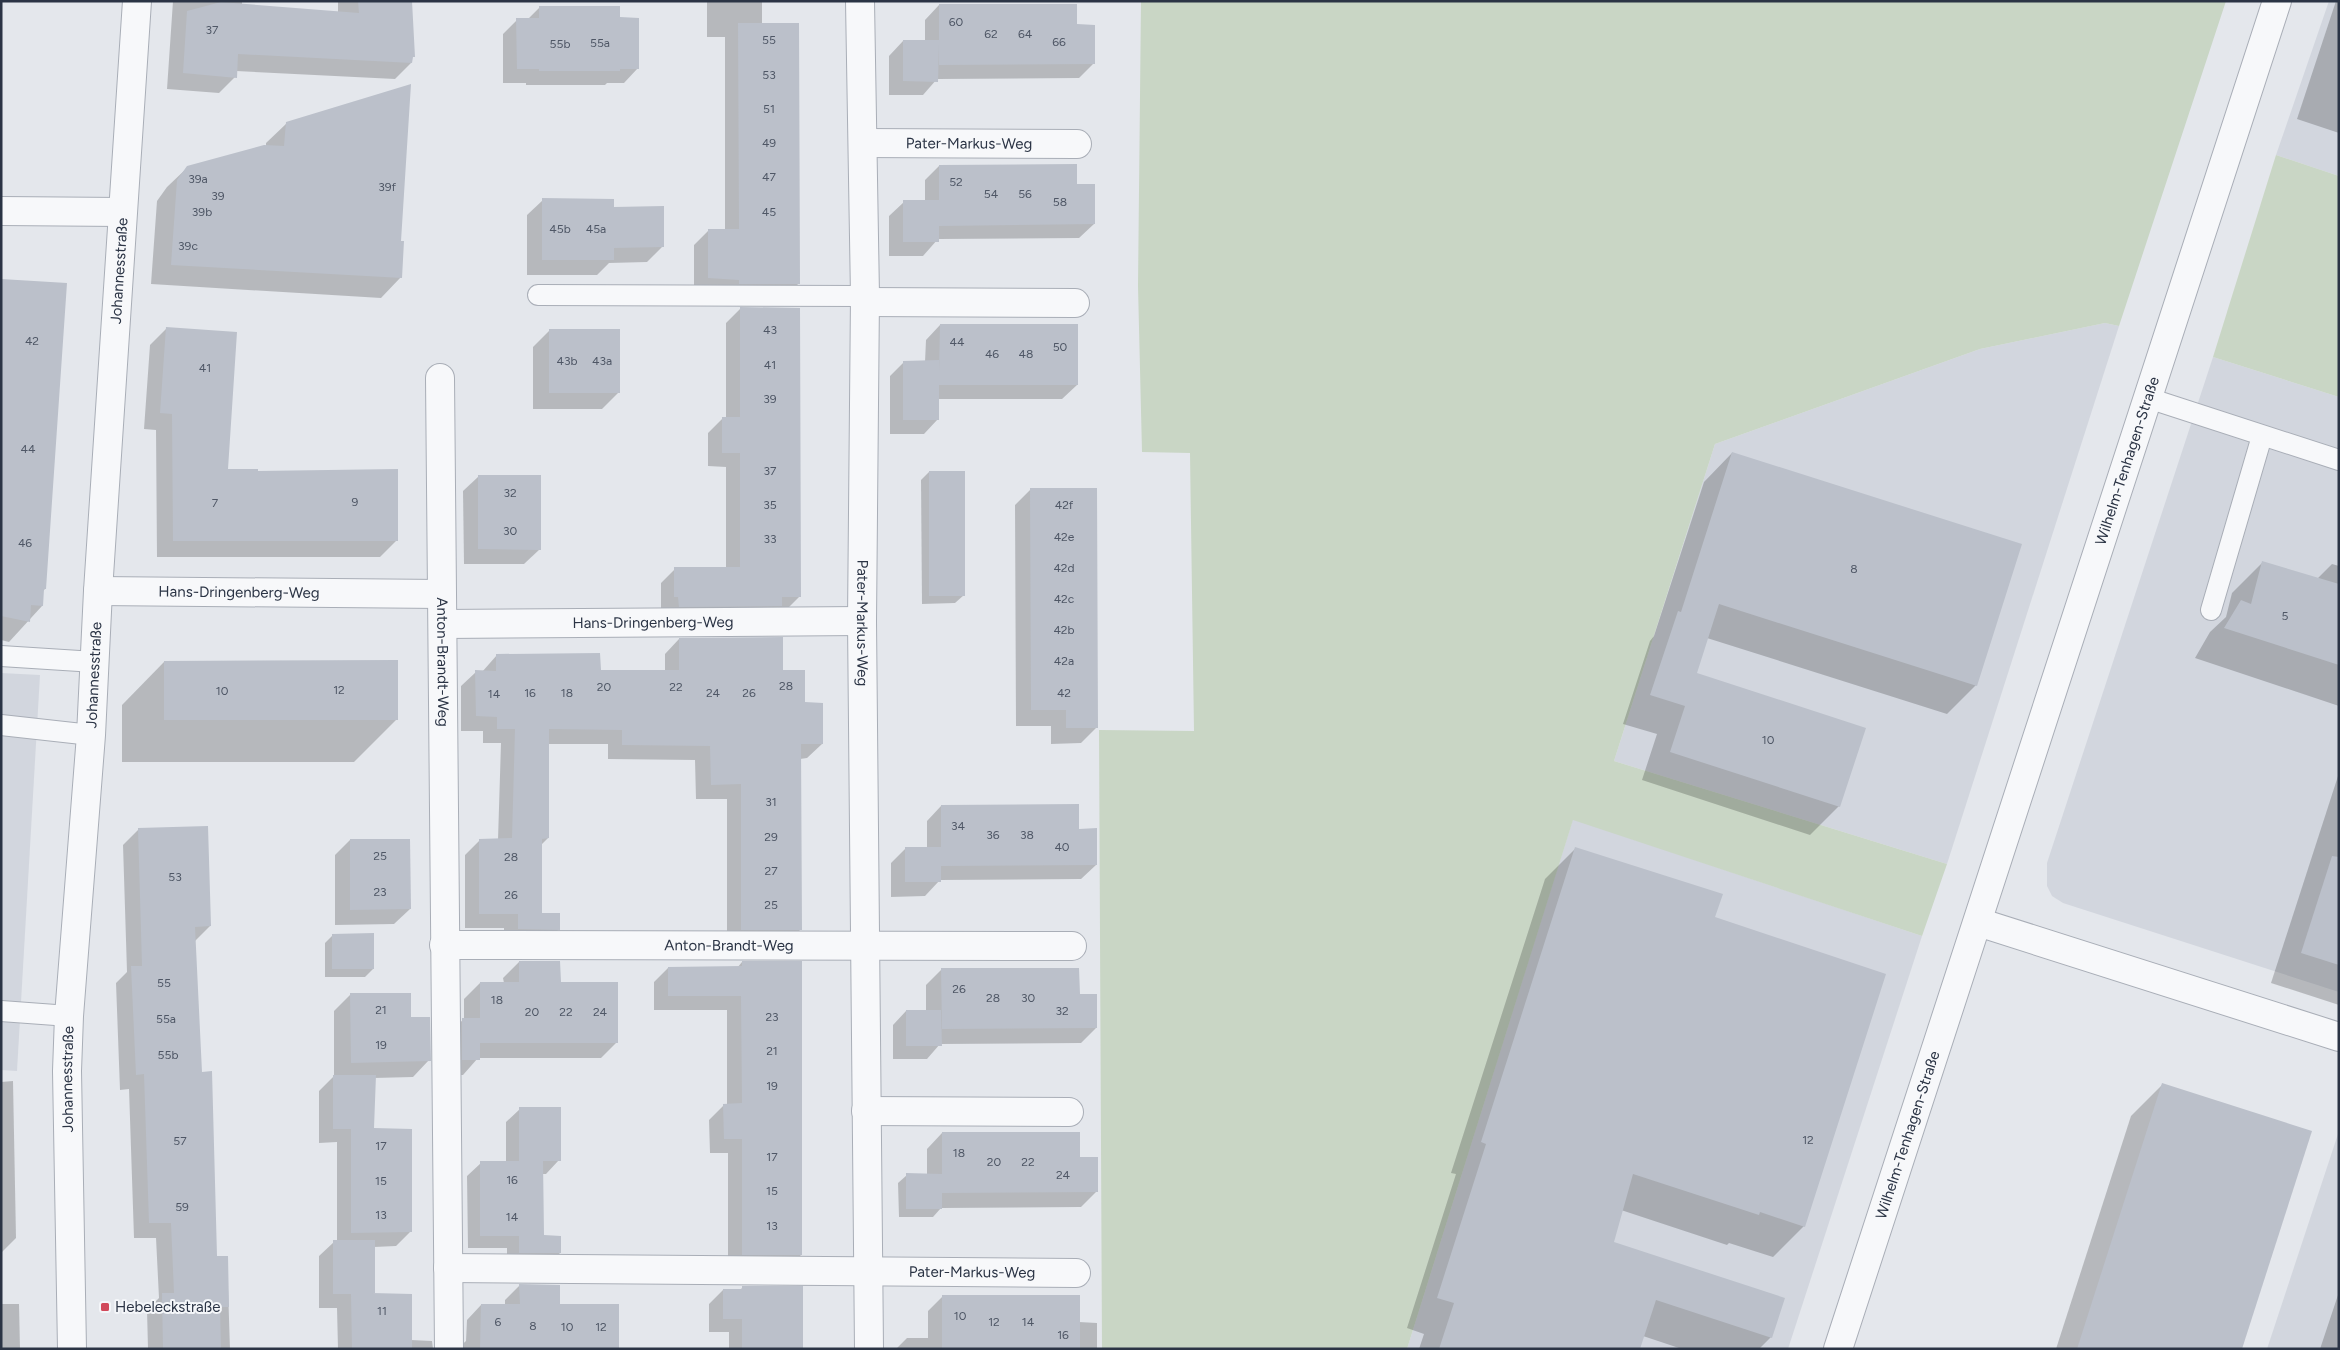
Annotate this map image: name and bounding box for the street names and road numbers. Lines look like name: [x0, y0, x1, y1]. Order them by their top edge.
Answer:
street label: Pater-Markus-Weg: [906, 134, 1032, 153]
street label: Johannesstraße: [107, 217, 132, 325]
street label: Wilhelm-Tenhagen-Straße: [2091, 374, 2163, 547]
street label: Pater-Markus-Weg: [853, 560, 872, 686]
street label: Hans-Dringenberg-Weg: [158, 583, 320, 602]
street label: Anton-Brandt-Weg: [433, 597, 452, 727]
street label: Hans-Dringenberg-Weg: [572, 613, 734, 632]
street label: Johannesstraße: [82, 621, 105, 729]
street label: Anton-Brandt-Weg: [664, 936, 794, 955]
street label: Johannesstraße: [58, 1025, 78, 1132]
street label: Wilhelm-Tenhagen-Straße: [1872, 1049, 1943, 1222]
street label: Pater-Markus-Weg: [909, 1263, 1035, 1282]

